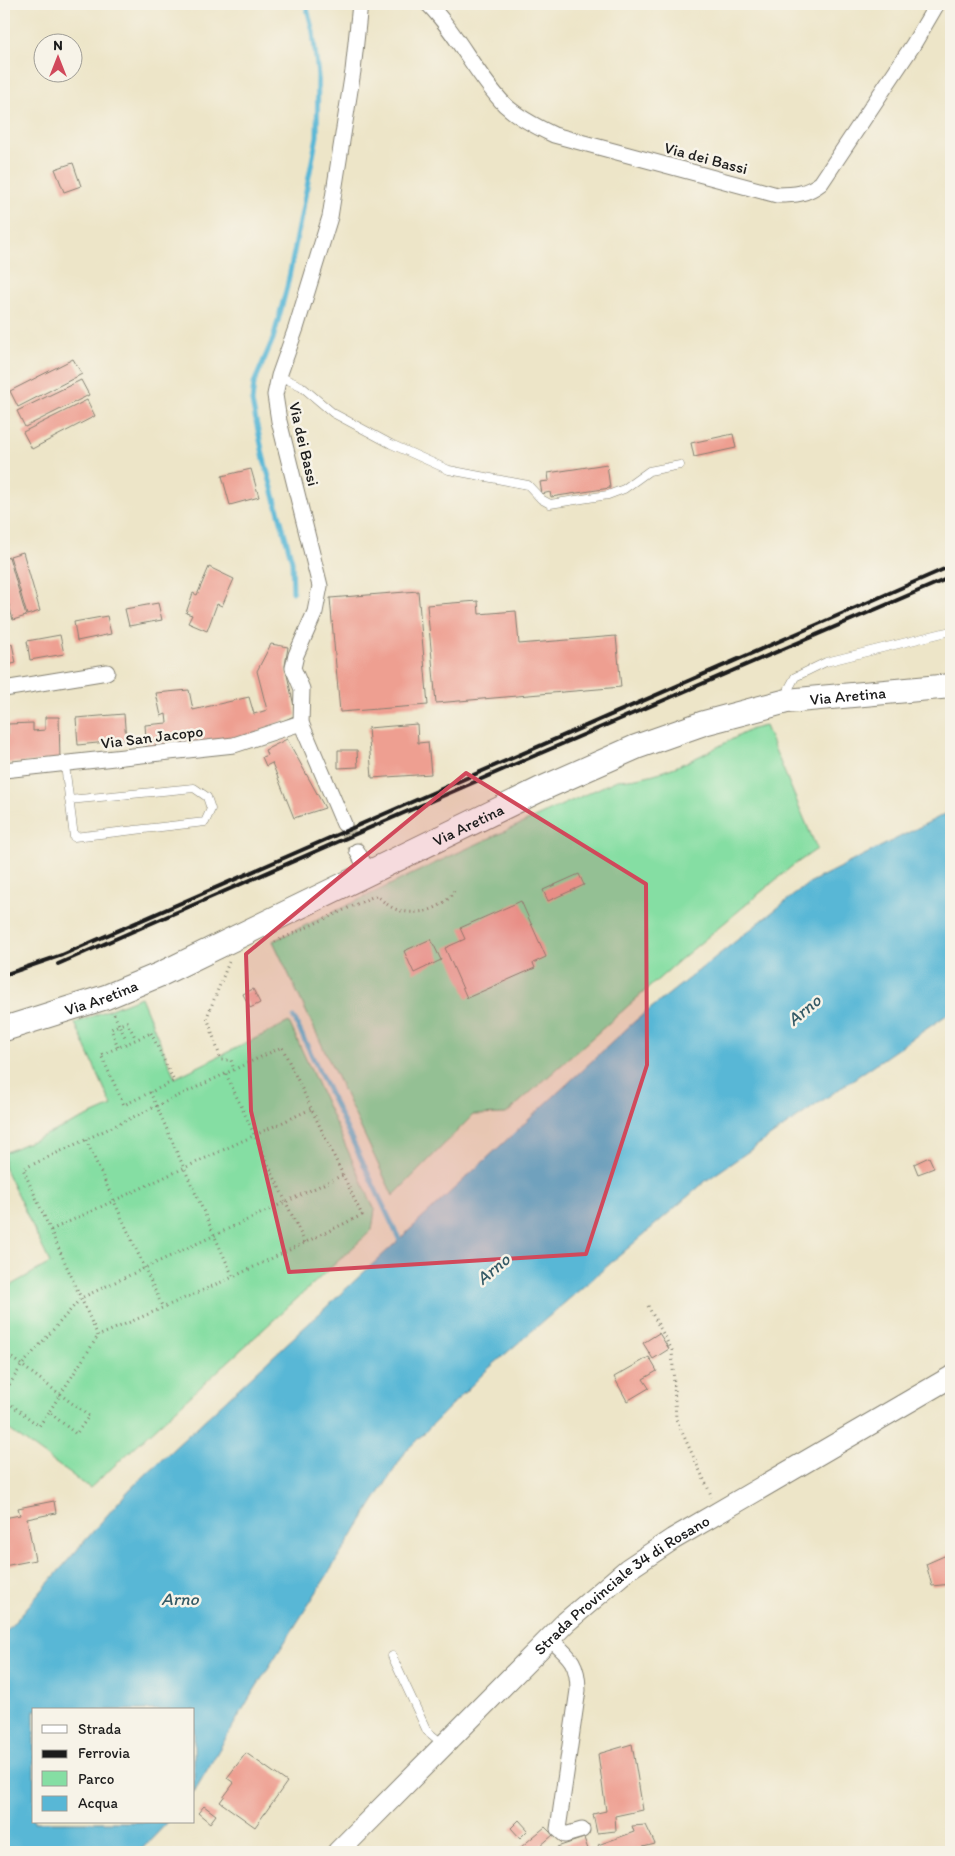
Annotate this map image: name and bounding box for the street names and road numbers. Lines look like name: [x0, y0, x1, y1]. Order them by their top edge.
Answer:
street label: Via dei Bassi: [662, 138, 750, 178]
street label: Via dei Bassi: [285, 400, 323, 488]
street label: Via Aretina: [809, 682, 887, 708]
street label: Via San Jacopo: [100, 721, 204, 753]
street label: Via Aretina: [430, 799, 507, 850]
street label: Via Aretina: [62, 975, 141, 1019]
street label: Strada Provinciale 34 di Rosano: [530, 1510, 713, 1658]

